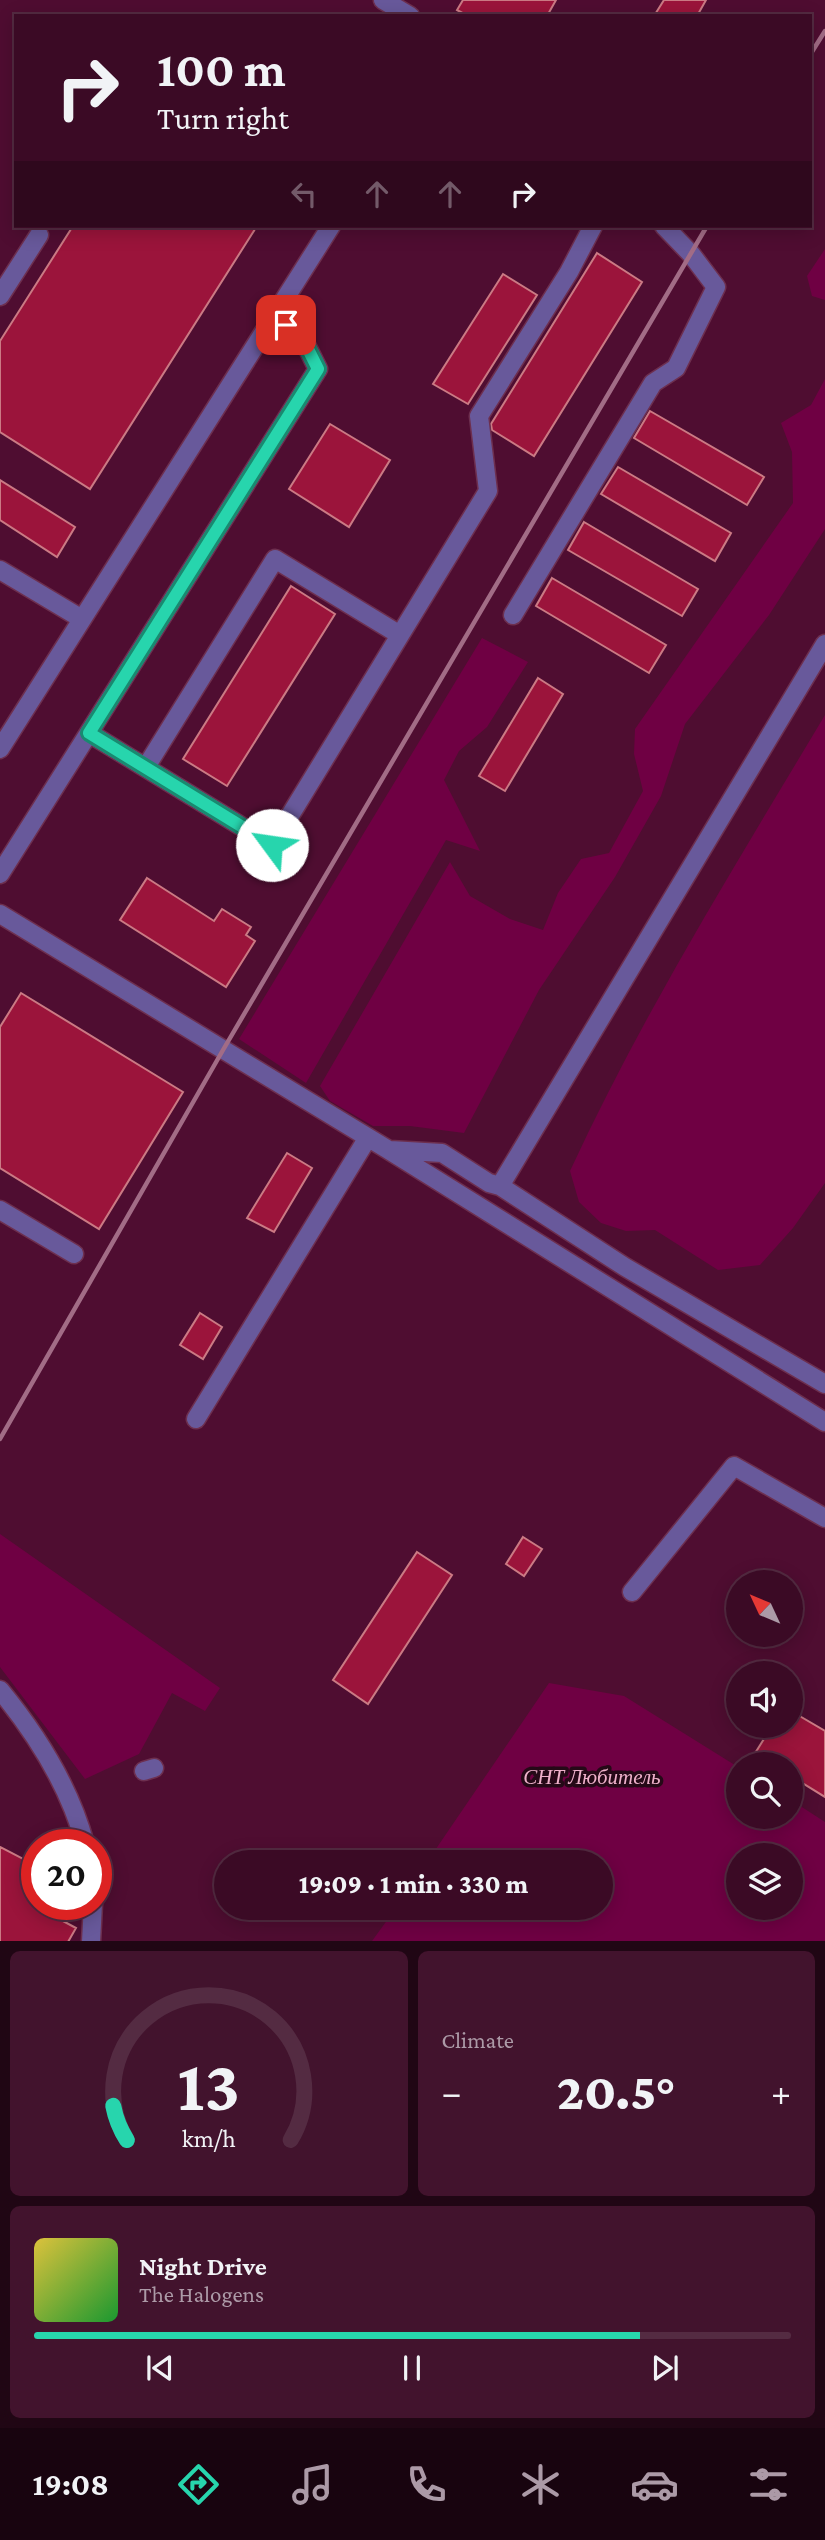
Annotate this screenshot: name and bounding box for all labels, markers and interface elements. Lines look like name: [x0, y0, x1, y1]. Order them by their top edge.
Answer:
icon: right: [42, 42, 133, 133]
text: 100 m: [157, 42, 286, 97]
text: Turn right: [157, 100, 289, 136]
icon: left: [285, 175, 323, 213]
icon: ahead: [358, 175, 396, 213]
icon: ahead: [431, 175, 469, 213]
icon: right: [504, 175, 542, 213]
pin: [256, 295, 316, 355]
icon: arrive: [267, 306, 305, 344]
position arrow: [235, 808, 309, 882]
north arrow: [726, 1570, 803, 1647]
map controls: [726, 1570, 803, 1920]
button: sound: [726, 1661, 803, 1738]
button: search: [726, 1752, 803, 1829]
park label: СНТ Любитель: [523, 1765, 661, 1789]
speed limit sign: 20: [21, 1829, 112, 1920]
button: layers: [726, 1843, 803, 1920]
text: 19:09 · 1 min · 330 m: [299, 1870, 528, 1899]
text: Climate: [442, 2027, 514, 2053]
text: 13: [177, 2045, 240, 2126]
text: 20.5°: [557, 2062, 676, 2120]
text: −: [442, 2071, 462, 2113]
text: +: [771, 2071, 791, 2113]
text: km/h: [182, 2124, 236, 2151]
text: Night Drive: [139, 2252, 267, 2281]
text: The Halogens: [139, 2281, 264, 2307]
icon: previous: [141, 2349, 179, 2387]
icon: pause: [393, 2349, 431, 2387]
icon: next: [646, 2349, 684, 2387]
icon: directions: [174, 2460, 223, 2509]
icon: music: [288, 2460, 337, 2509]
icon: phone: [402, 2460, 451, 2509]
icon: climate: [516, 2460, 565, 2509]
icon: car: [630, 2460, 679, 2509]
icon: filters: [744, 2460, 793, 2509]
text: 19:08: [32, 2466, 109, 2502]

